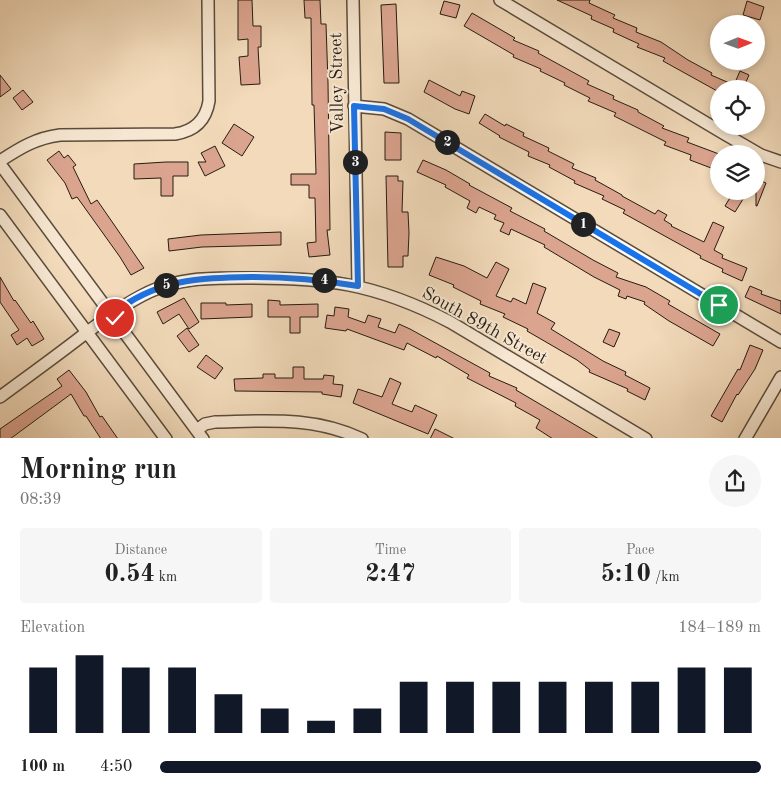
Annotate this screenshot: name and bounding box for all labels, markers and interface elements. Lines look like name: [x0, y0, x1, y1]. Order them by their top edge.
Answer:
north arrow: [710, 15, 765, 70]
map controls: [710, 15, 765, 200]
street label: Valley Street: [327, 32, 347, 134]
button: locate: [710, 80, 765, 135]
pin: 2: [434, 130, 460, 154]
text: 2: [443, 135, 452, 149]
button: layers: [710, 145, 765, 200]
pin: 3: [342, 150, 368, 174]
text: 3: [351, 155, 360, 169]
pin: 1: [570, 212, 596, 236]
text: 1: [579, 217, 588, 231]
pin: 4: [312, 268, 336, 292]
pin: 5: [154, 272, 178, 298]
text: 4: [320, 273, 329, 287]
text: 5: [162, 278, 171, 292]
street label: South 89th Street: [419, 284, 550, 368]
pin: [698, 284, 740, 326]
icon: arrive: [705, 291, 733, 319]
pin: [94, 297, 136, 339]
icon: check: [101, 304, 129, 332]
button: share: [709, 455, 761, 507]
text: Morning run: [20, 457, 177, 485]
text: 08:39: [20, 492, 62, 508]
text: Distance: [114, 543, 167, 557]
text: Time: [375, 543, 406, 557]
text: Pace: [626, 543, 654, 557]
text: 0.54: [104, 562, 155, 587]
text: 2:47: [365, 562, 416, 587]
text: 5:10: [601, 562, 651, 587]
text: km: [155, 570, 177, 584]
text: /km: [651, 570, 680, 584]
text: Elevation: [20, 620, 85, 636]
text: 184–189 m: [678, 620, 761, 636]
text: 100 m: [20, 759, 65, 775]
text: 4:50: [100, 759, 132, 775]

